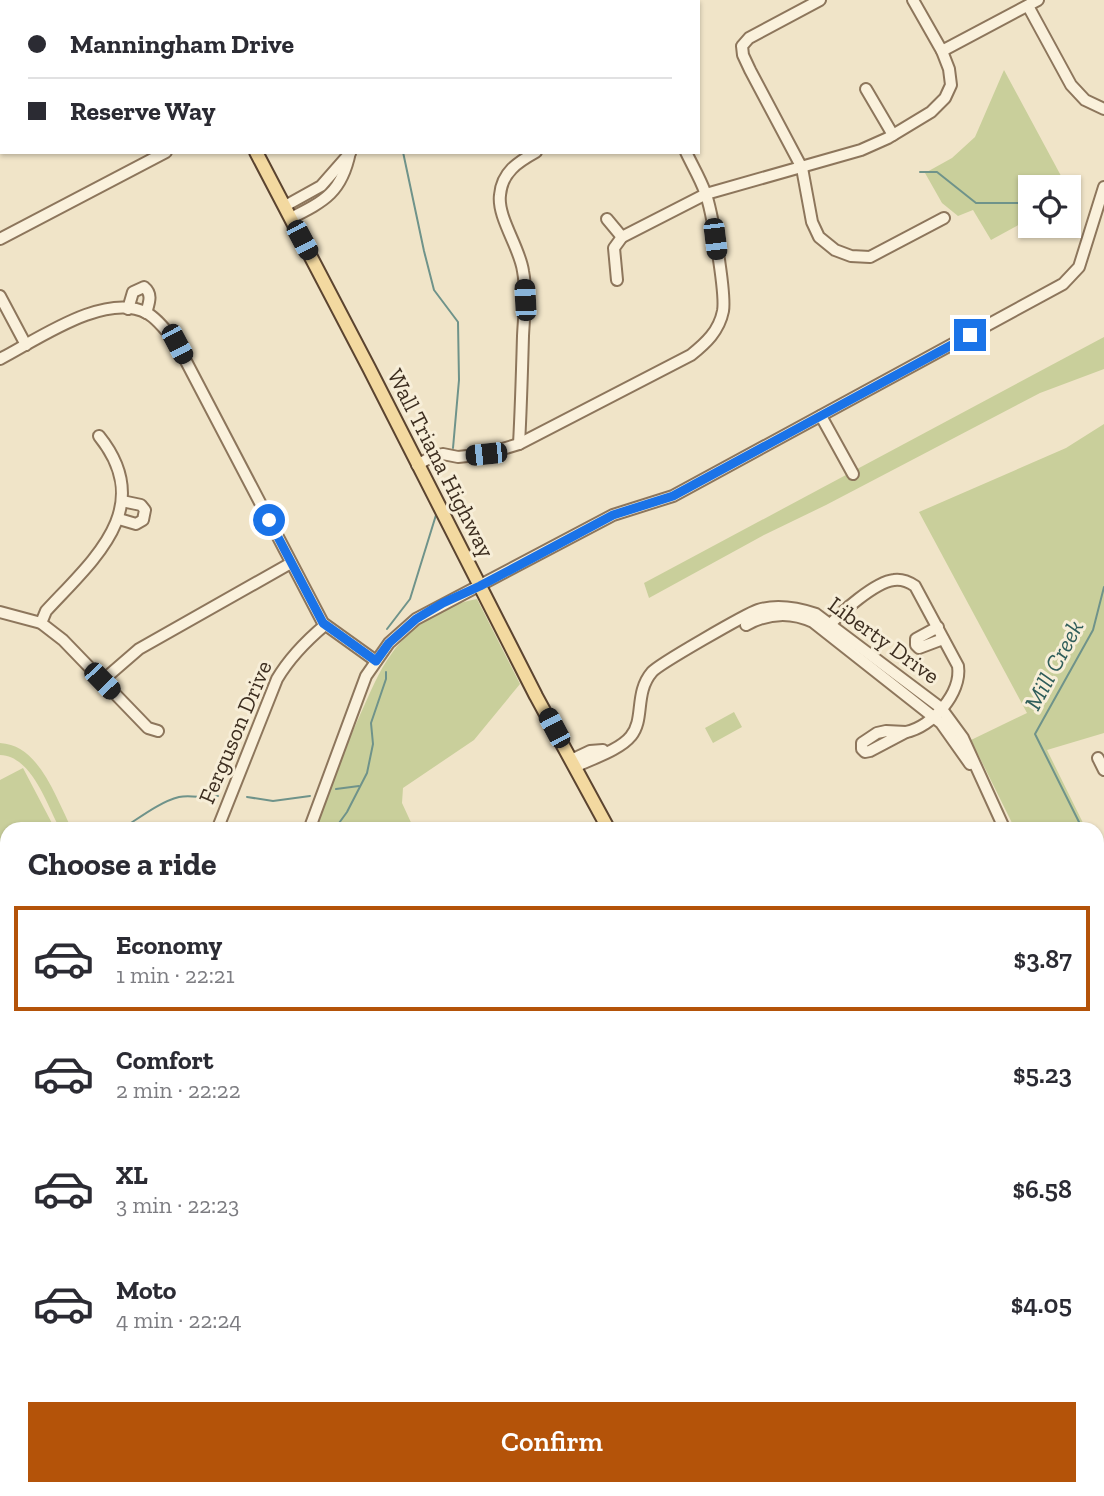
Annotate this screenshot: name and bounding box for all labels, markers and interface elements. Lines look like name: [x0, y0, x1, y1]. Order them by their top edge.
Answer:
text: Manningham Drive: [70, 28, 294, 60]
text: Reserve Way: [70, 95, 216, 127]
map controls: [1018, 175, 1081, 238]
button: locate: [1018, 175, 1081, 238]
car: [283, 217, 322, 263]
car: [703, 217, 728, 261]
car: [514, 278, 537, 322]
route end: [954, 319, 986, 351]
car: [158, 321, 197, 367]
street label: Wall Triana Highway: [381, 364, 501, 562]
car: [465, 441, 508, 467]
route start: [253, 504, 285, 536]
street label: Liberty Drive: [823, 590, 945, 690]
water label: Mill Creek: [1018, 614, 1089, 715]
street label: Ferguson Drive: [192, 656, 278, 808]
car: [80, 659, 125, 703]
car: [535, 705, 574, 751]
text: Choose a ride: [28, 845, 216, 883]
icon: car: [32, 927, 95, 990]
text: Economy: [116, 929, 222, 961]
text: $3.87: [1014, 943, 1072, 975]
text: 1 min · 22:21: [116, 961, 235, 989]
icon: car: [32, 1042, 95, 1105]
text: Comfort: [116, 1044, 213, 1076]
text: $5.23: [1013, 1058, 1072, 1090]
text: 2 min · 22:22: [116, 1076, 241, 1104]
icon: car: [32, 1157, 95, 1220]
text: XL: [116, 1159, 148, 1191]
text: $6.58: [1013, 1173, 1072, 1205]
text: 3 min · 22:23: [116, 1191, 239, 1219]
icon: car: [32, 1272, 95, 1335]
text: Moto: [116, 1274, 176, 1306]
text: $4.05: [1011, 1288, 1072, 1320]
text: 4 min · 22:24: [116, 1306, 242, 1334]
button: Confirm: [28, 1402, 1076, 1482]

